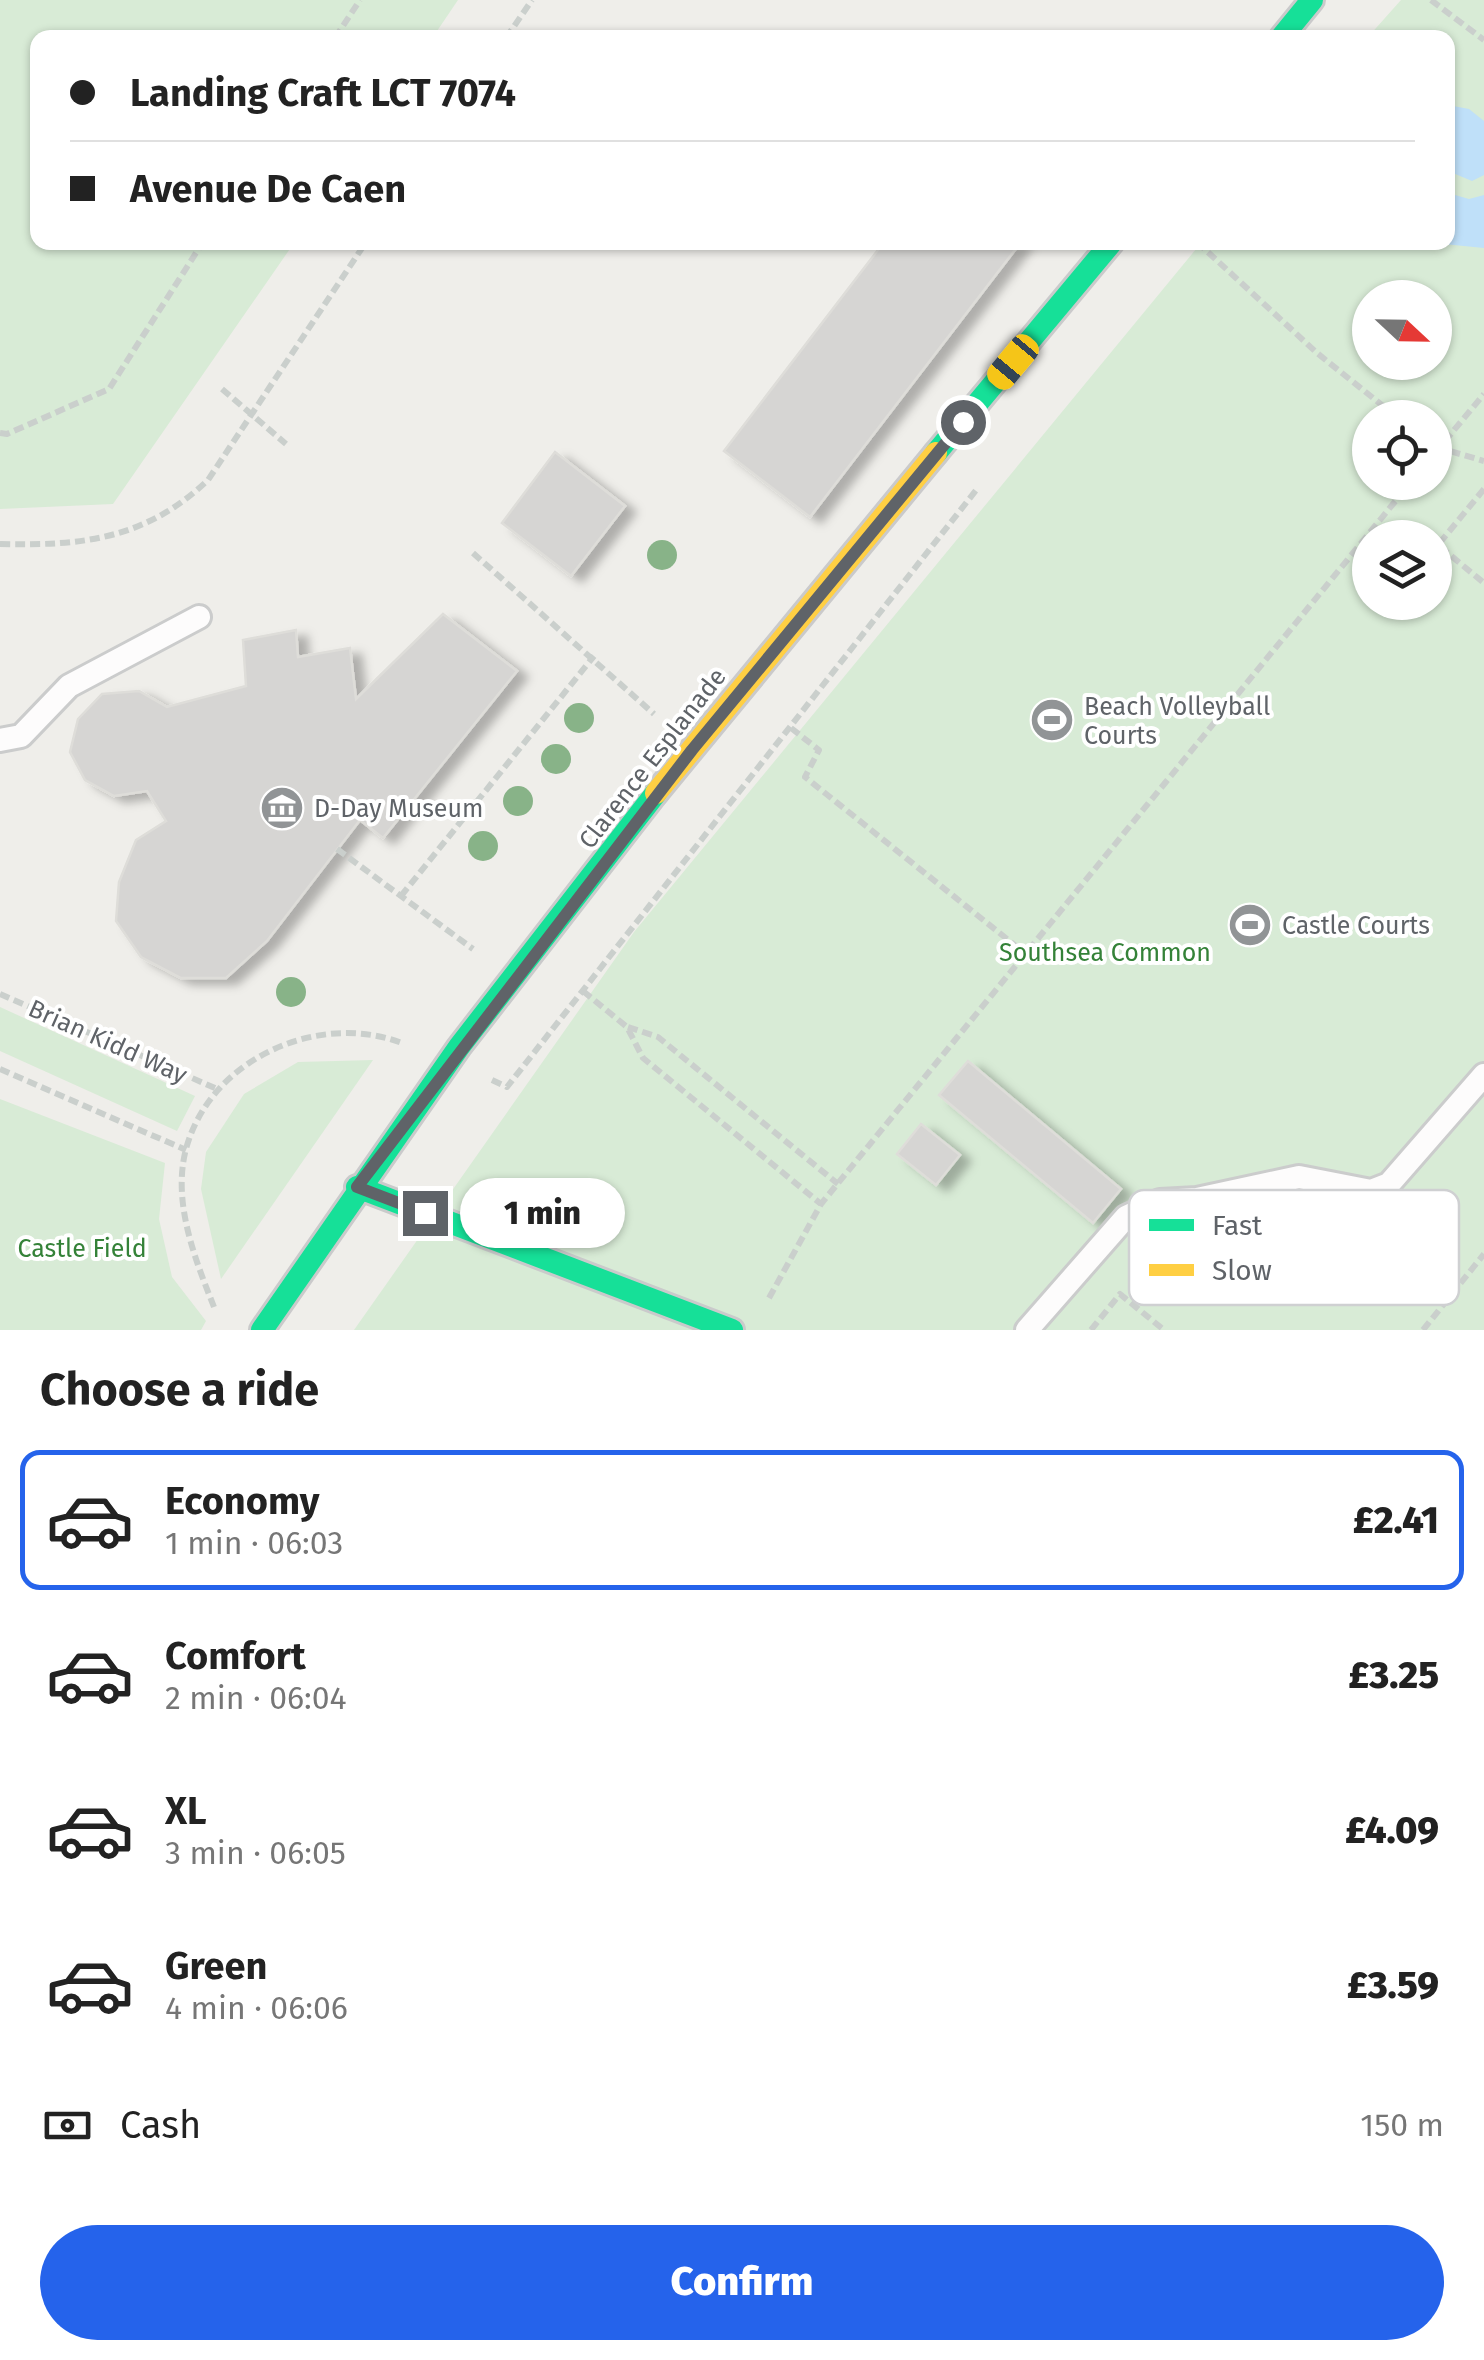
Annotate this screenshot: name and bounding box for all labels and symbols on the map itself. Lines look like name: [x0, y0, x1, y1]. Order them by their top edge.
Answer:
north arrow: [1352, 280, 1452, 380]
car: [982, 329, 1044, 395]
route start: [941, 400, 986, 445]
street label: Clarence Esplanade: [573, 662, 733, 855]
place label: Beach Volleyball Courts: [1084, 692, 1270, 751]
sports icon: Beach Volleyball Courts: [1029, 697, 1075, 743]
museum icon: D-Day Museum: [259, 785, 305, 831]
place label: D-Day Museum: [314, 794, 483, 824]
sports icon: Castle Courts: [1227, 902, 1273, 948]
place label: Castle Courts: [1282, 911, 1430, 941]
park label: Southsea Common: [999, 938, 1211, 968]
street label: Brian Kidd Way: [24, 994, 192, 1091]
callout: 1 min: [460, 1178, 625, 1248]
legend: [1129, 1190, 1459, 1305]
route end: [403, 1191, 448, 1236]
text: Fast: [1212, 1209, 1263, 1242]
park label: Castle Field: [17, 1234, 147, 1264]
text: Slow: [1212, 1254, 1272, 1287]

